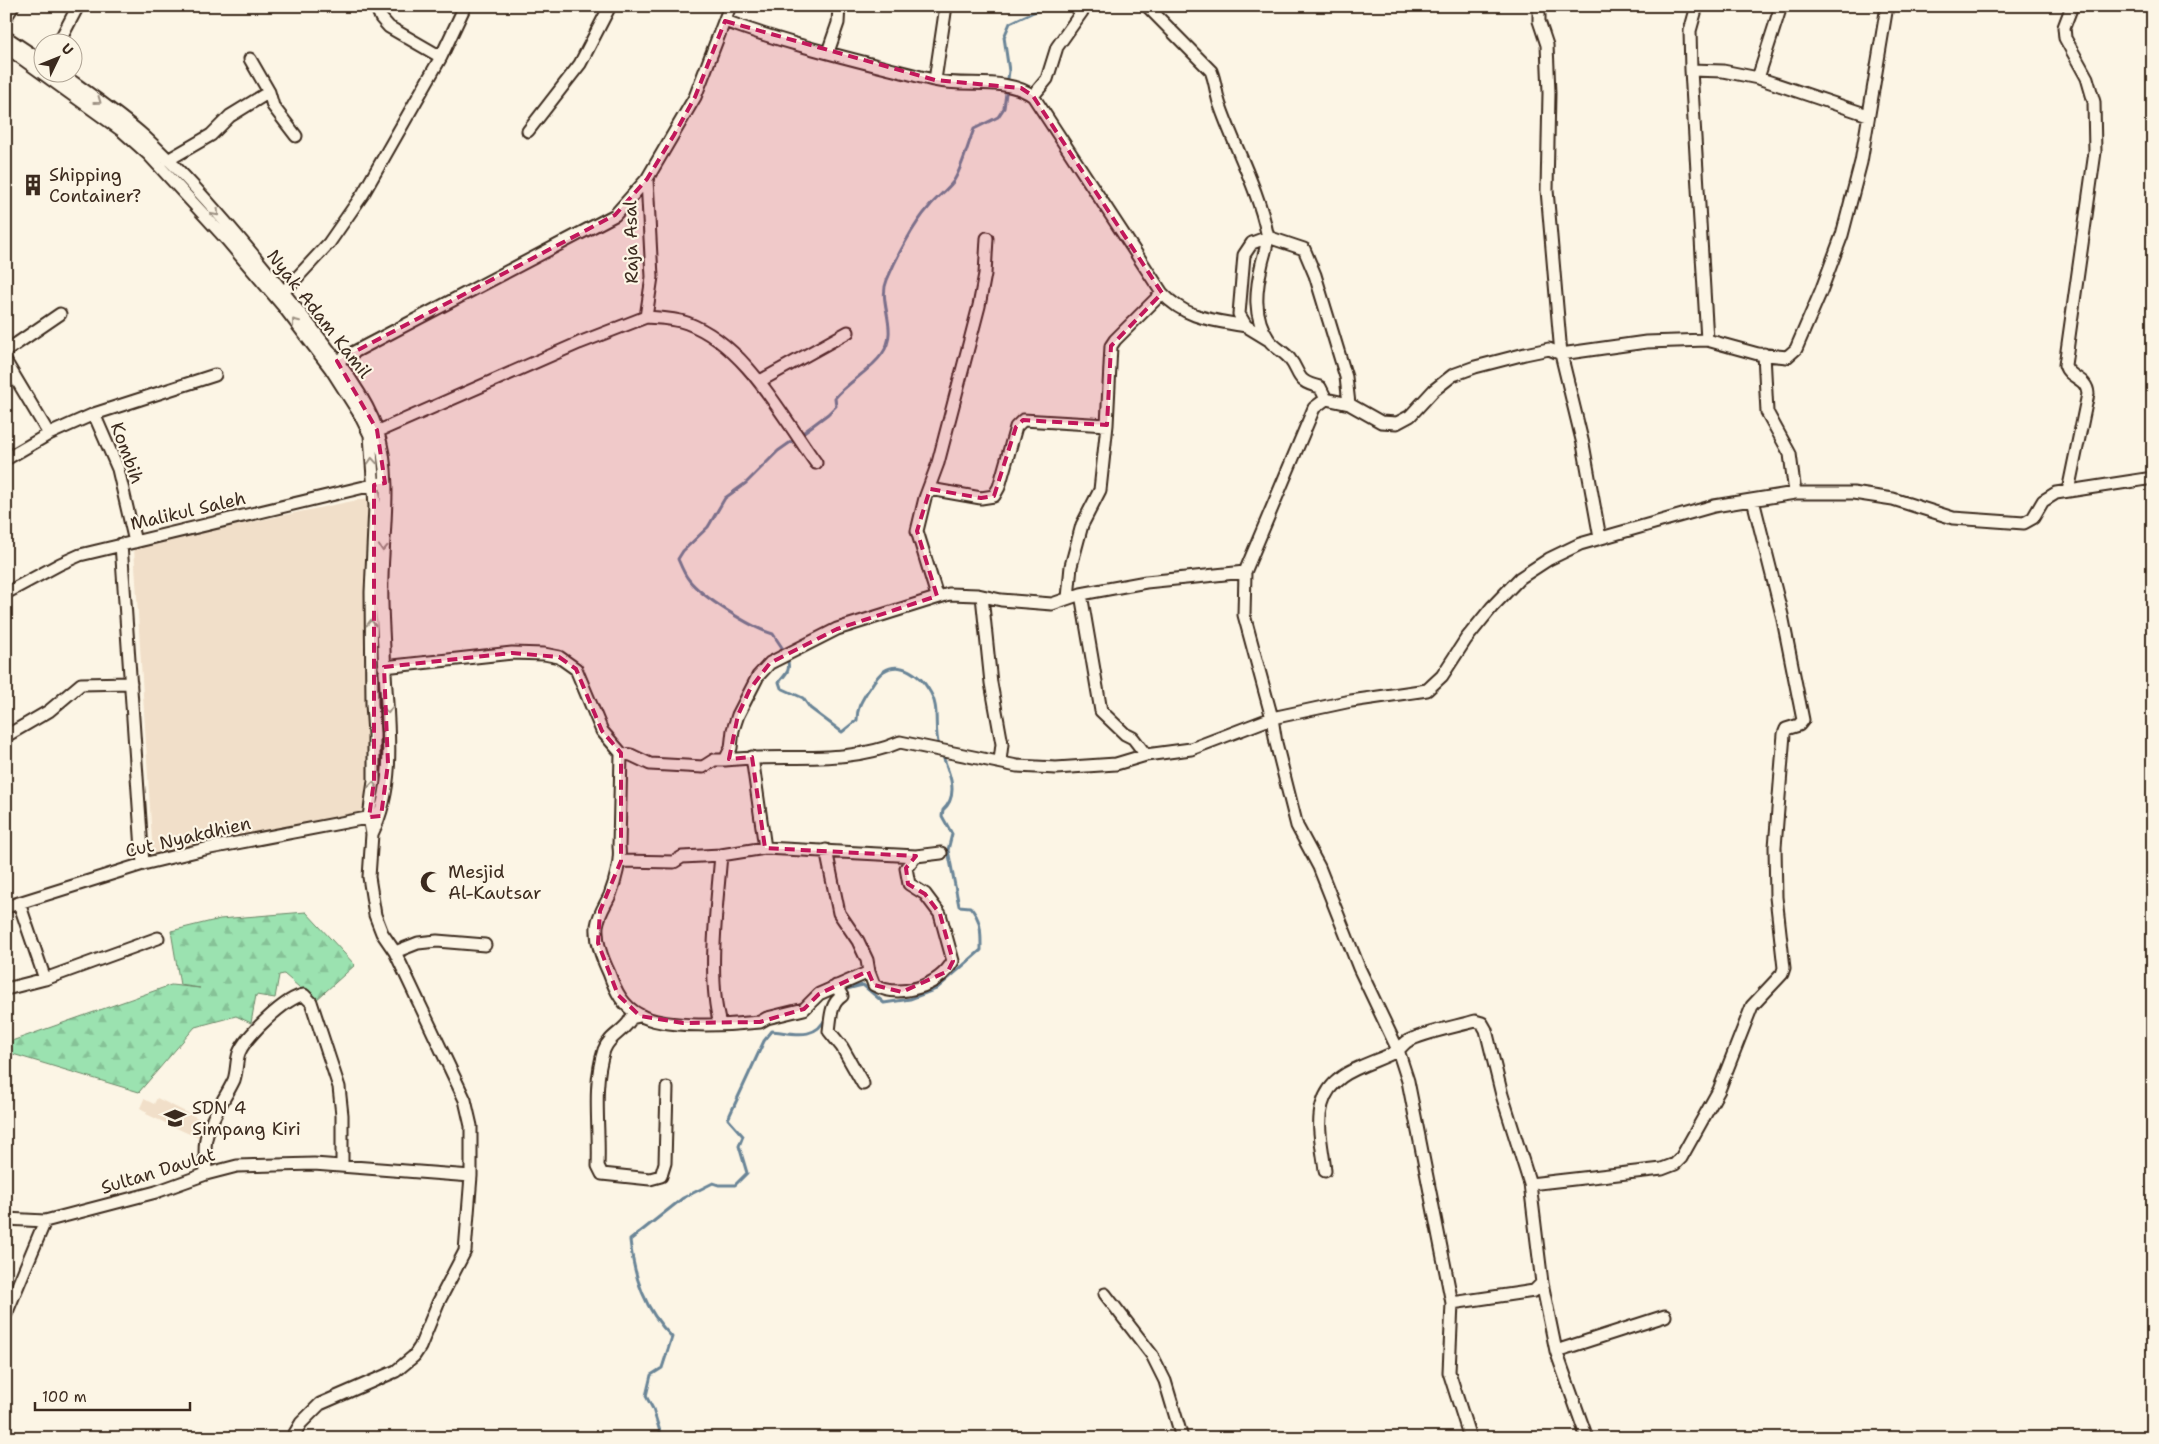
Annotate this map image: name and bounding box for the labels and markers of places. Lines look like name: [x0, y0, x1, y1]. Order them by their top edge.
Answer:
place label: Shipping Container?: [49, 163, 141, 208]
building icon: Shipping Container?: [20, 172, 46, 198]
place label: Mesjid Al-Kautsar: [448, 860, 542, 905]
mosque icon: Mesjid Al-Kautsar: [418, 869, 444, 895]
place label: SDN 4 Simpang Kiri: [192, 1096, 301, 1141]
school or university icon: SDN 4 Simpang Kiri: [162, 1105, 188, 1131]

